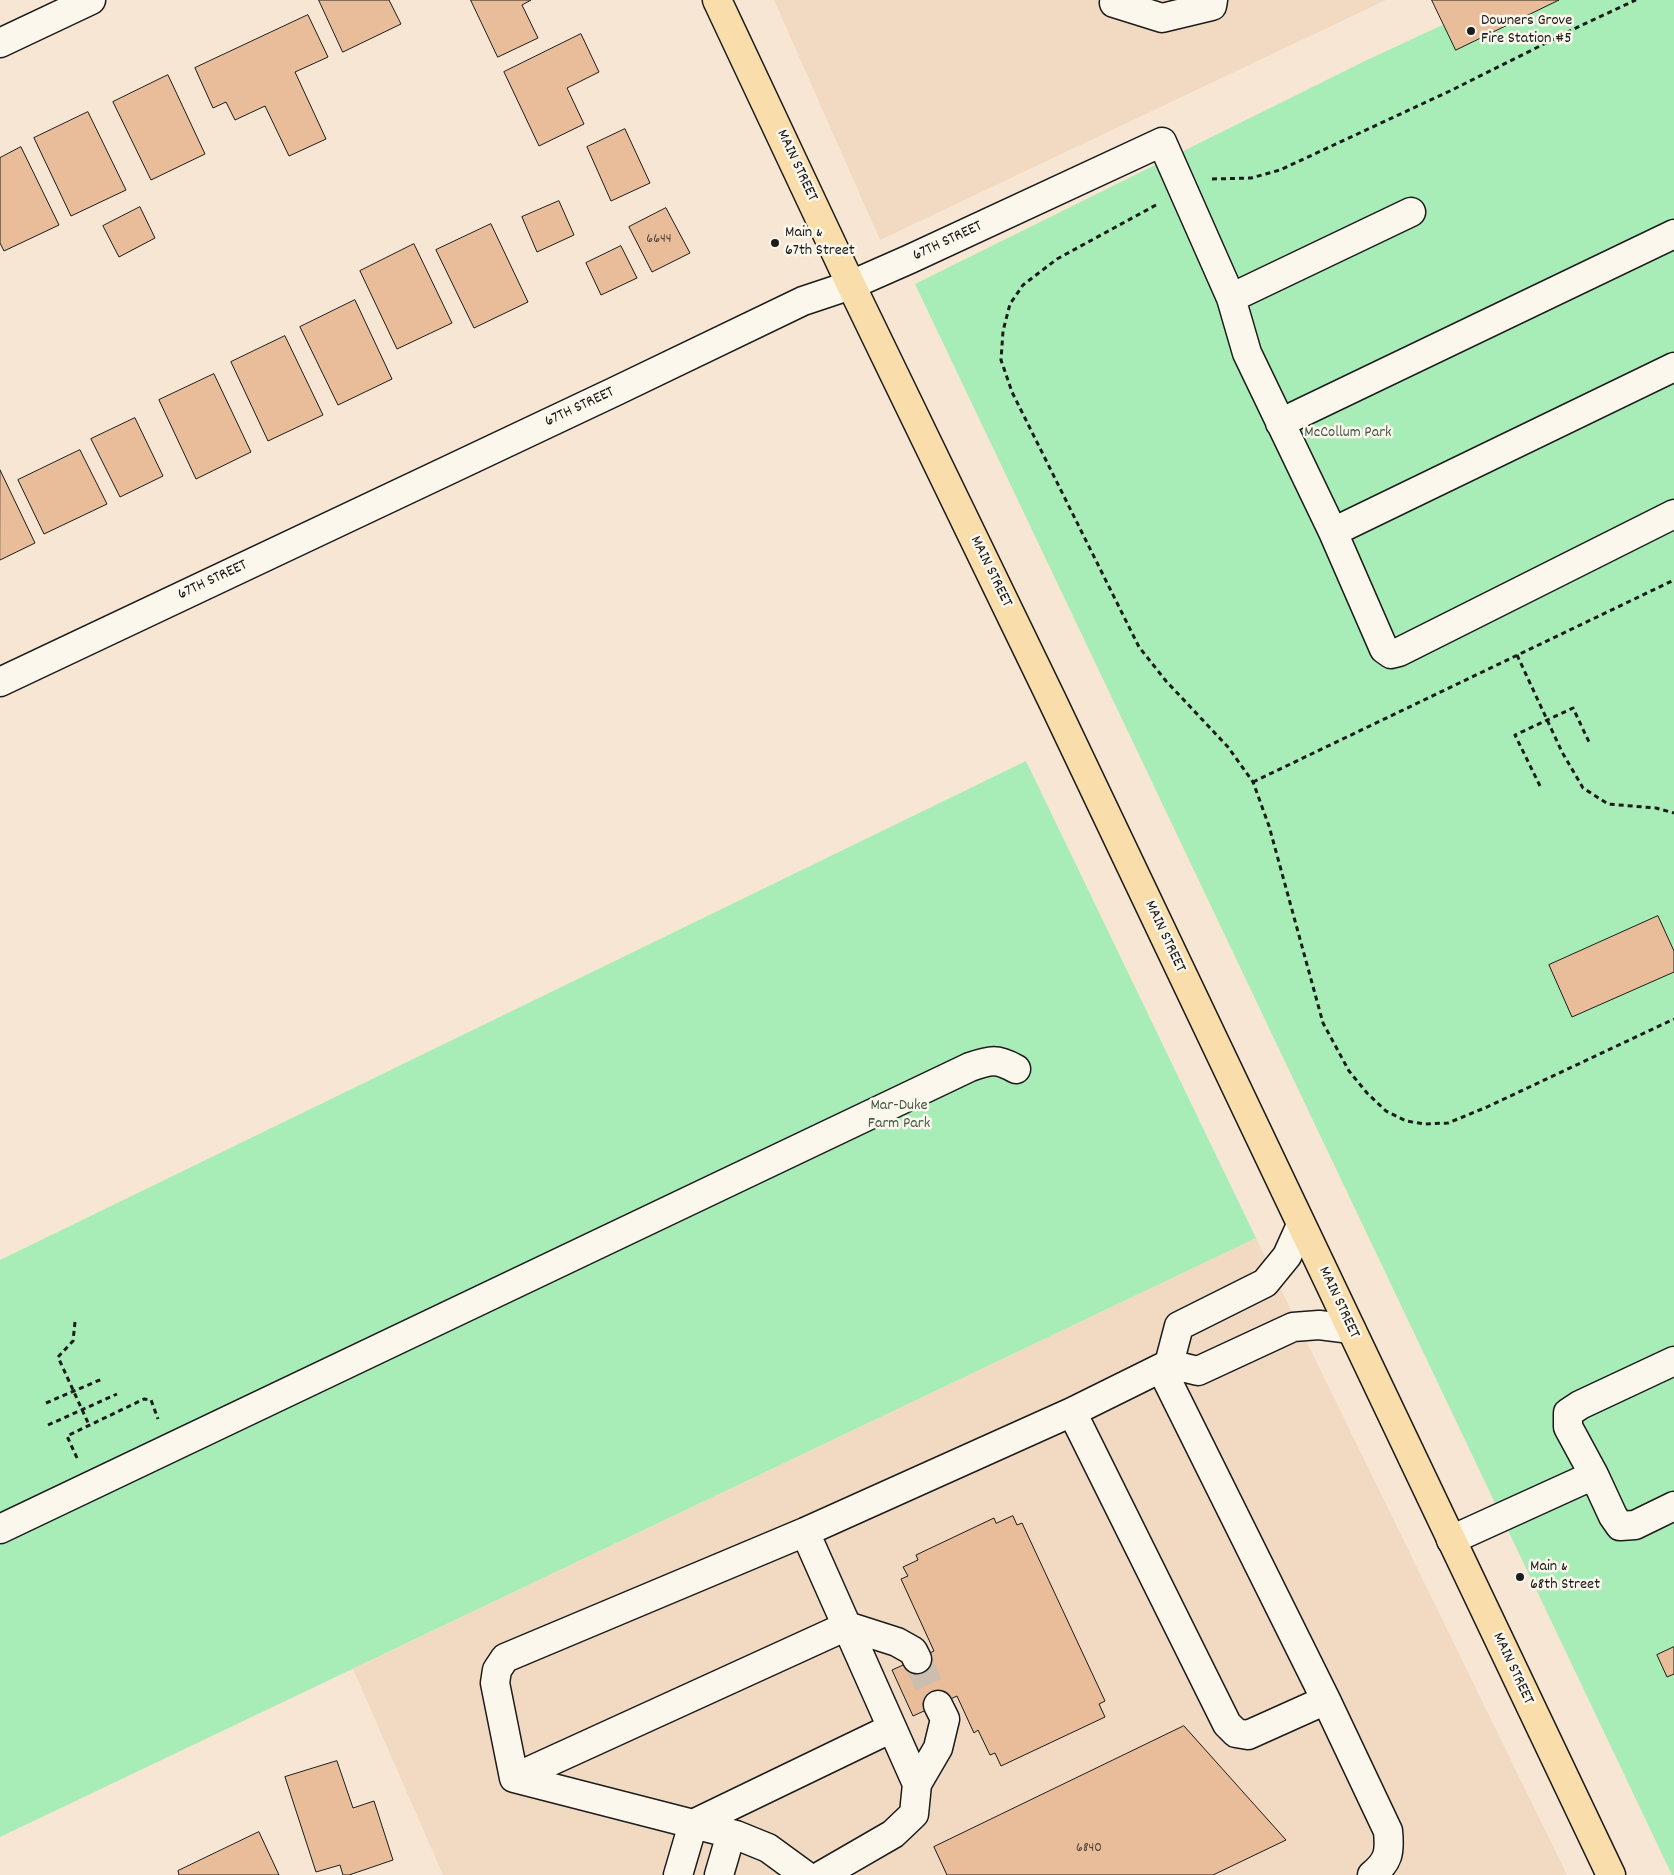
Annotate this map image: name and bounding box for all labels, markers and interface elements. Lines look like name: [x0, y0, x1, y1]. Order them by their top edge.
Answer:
place label: Downers Grove Fire Station #5: [1481, 12, 1572, 50]
marker: Downers Grove Fire Station #5: [1465, 25, 1477, 37]
street label: MAIN STREET: [771, 127, 821, 205]
street label: 67TH STREET: [910, 218, 986, 266]
place label: Main & 67th Street: [785, 224, 855, 262]
house number: 6644: [646, 232, 672, 248]
marker: Main & 67th Street: [769, 237, 781, 249]
street label: 67TH STREET: [542, 384, 618, 432]
park label: McCollum Park: [1304, 424, 1392, 444]
street label: MAIN STREET: [965, 533, 1015, 611]
street label: 67TH STREET: [175, 557, 251, 605]
street label: MAIN STREET: [1139, 898, 1189, 976]
park label: Mar-Duke Farm Park: [868, 1097, 930, 1135]
street label: MAIN STREET: [1313, 1264, 1363, 1342]
place label: Main & 68th Street: [1530, 1558, 1600, 1596]
marker: Main & 68th Street: [1514, 1571, 1526, 1583]
street label: MAIN STREET: [1487, 1630, 1537, 1708]
house number: 6840: [1076, 1841, 1102, 1857]

